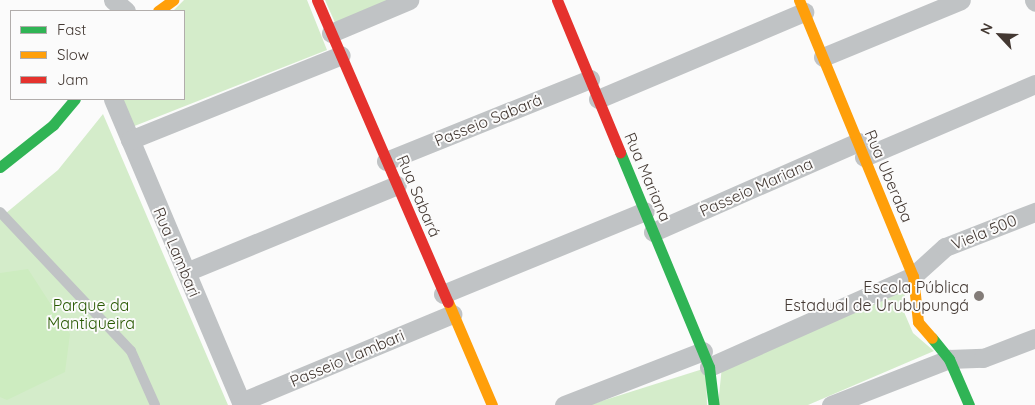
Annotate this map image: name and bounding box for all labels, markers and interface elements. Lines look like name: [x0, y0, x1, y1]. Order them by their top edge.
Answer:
legend: [10, 10, 185, 100]
north arrow: [975, 10, 1025, 60]
text: Fast: [57, 20, 86, 39]
text: N: [976, 20, 997, 37]
text: Slow: [57, 45, 89, 64]
text: Jam: [57, 70, 88, 89]
street label: Passeio Sabará: [431, 90, 545, 150]
street label: Rua Uberaba: [861, 127, 917, 225]
street label: Rua Mariana: [621, 130, 675, 224]
street label: Rua Sabará: [393, 152, 445, 240]
street label: Passeio Mariana: [696, 153, 816, 221]
street label: Rua Lambari: [150, 204, 204, 300]
street label: Viela 500: [949, 210, 1019, 254]
place label: Escola Pública Estadual de Urubupungá: [784, 277, 969, 315]
marker: Escola Pública Estadual de Urubupungá: [973, 290, 985, 302]
park label: Parque da Mantiqueira: [47, 295, 135, 333]
street label: Passeio Lambari: [287, 325, 407, 391]

